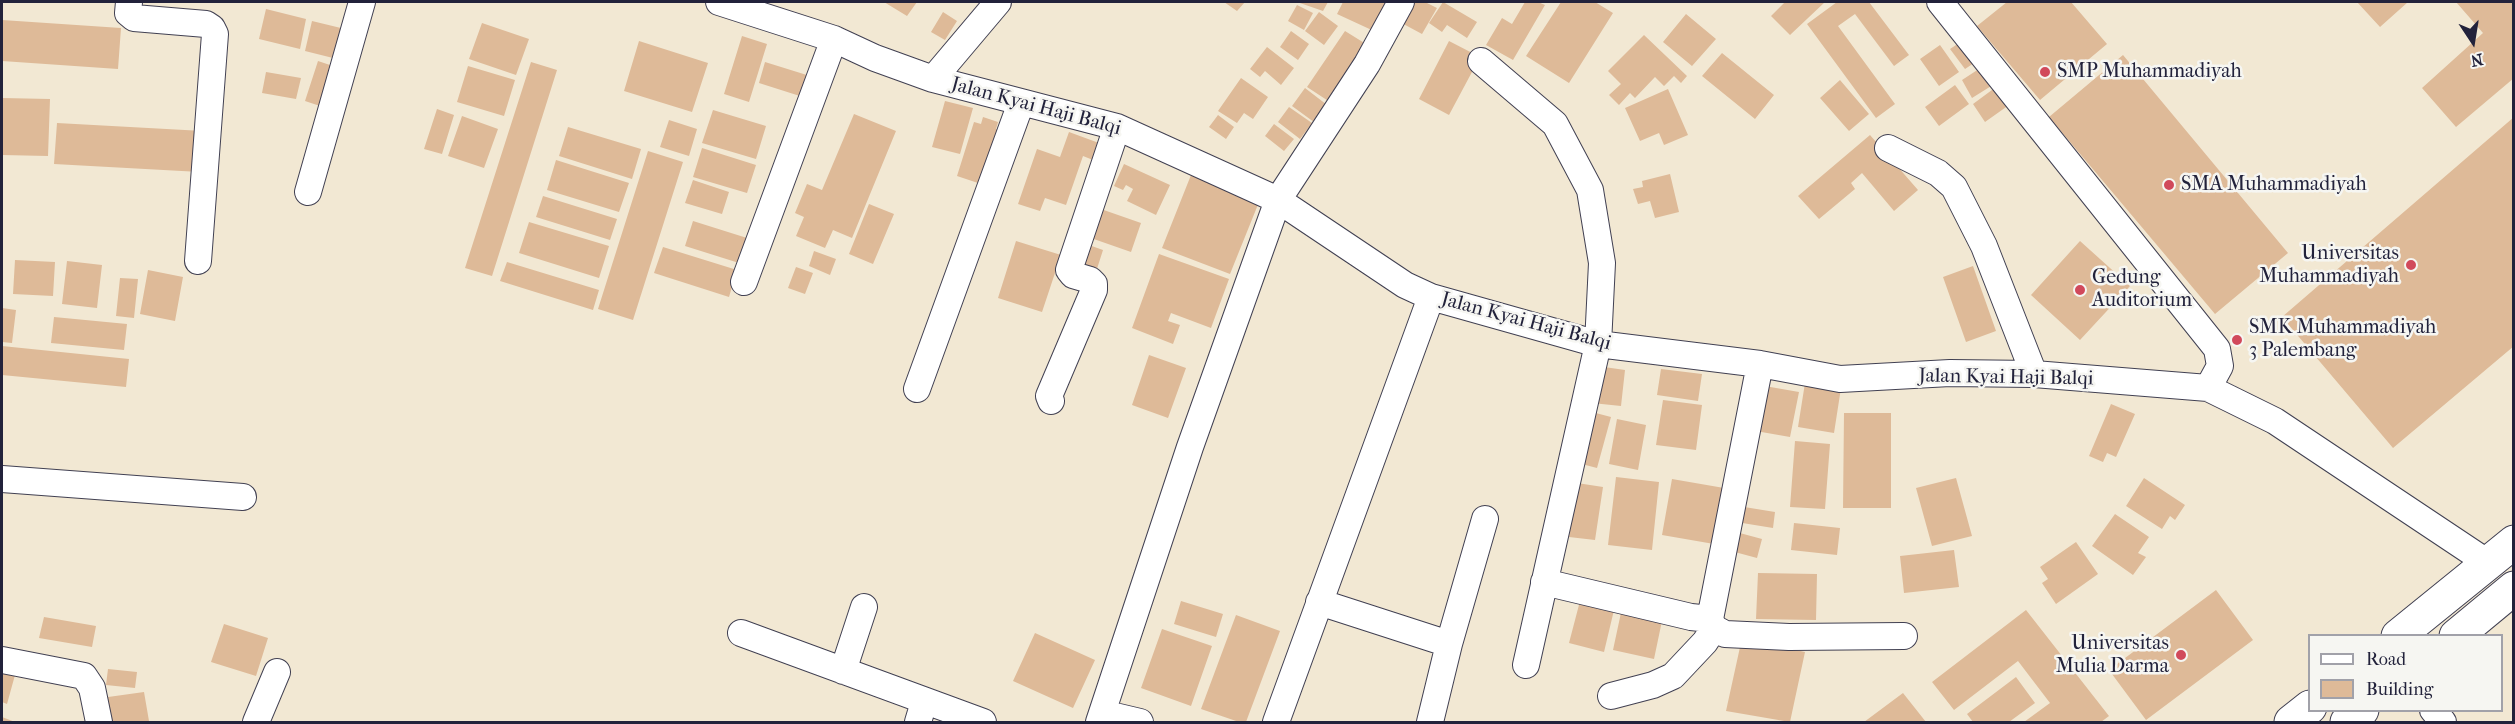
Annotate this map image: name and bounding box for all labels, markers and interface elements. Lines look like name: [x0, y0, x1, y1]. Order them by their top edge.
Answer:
north arrow: [2443, 12, 2503, 72]
text: N: [2469, 50, 2485, 71]
place label: SMP Muhammadiyah: [2057, 60, 2242, 84]
marker: SMP Muhammadiyah: [2038, 65, 2052, 79]
street label: Jalan Kyai Haji Balqi: [948, 73, 1124, 141]
place label: SMA Muhammadiyah: [2181, 173, 2367, 197]
marker: SMA Muhammadiyah: [2162, 178, 2176, 192]
place label: Universitas Muhammadiyah: [2259, 242, 2399, 289]
marker: Universitas Muhammadiyah: [2404, 258, 2418, 272]
place label: Gedung Auditorium: [2092, 266, 2192, 313]
marker: Gedung Auditorium: [2073, 283, 2087, 297]
street label: Jalan Kyai Haji Balqi: [1438, 288, 1614, 356]
place label: SMK Muhammadiyah 3 Palembang: [2249, 316, 2436, 363]
marker: SMK Muhammadiyah 3 Palembang: [2230, 333, 2244, 347]
street label: Jalan Kyai Haji Balqi: [1918, 364, 2094, 392]
place label: Universitas Mulia Darma: [2056, 632, 2169, 679]
legend: [2308, 634, 2503, 712]
marker: Universitas Mulia Darma: [2174, 648, 2188, 662]
text: Road: [2366, 649, 2406, 670]
text: Building: [2366, 679, 2433, 700]

